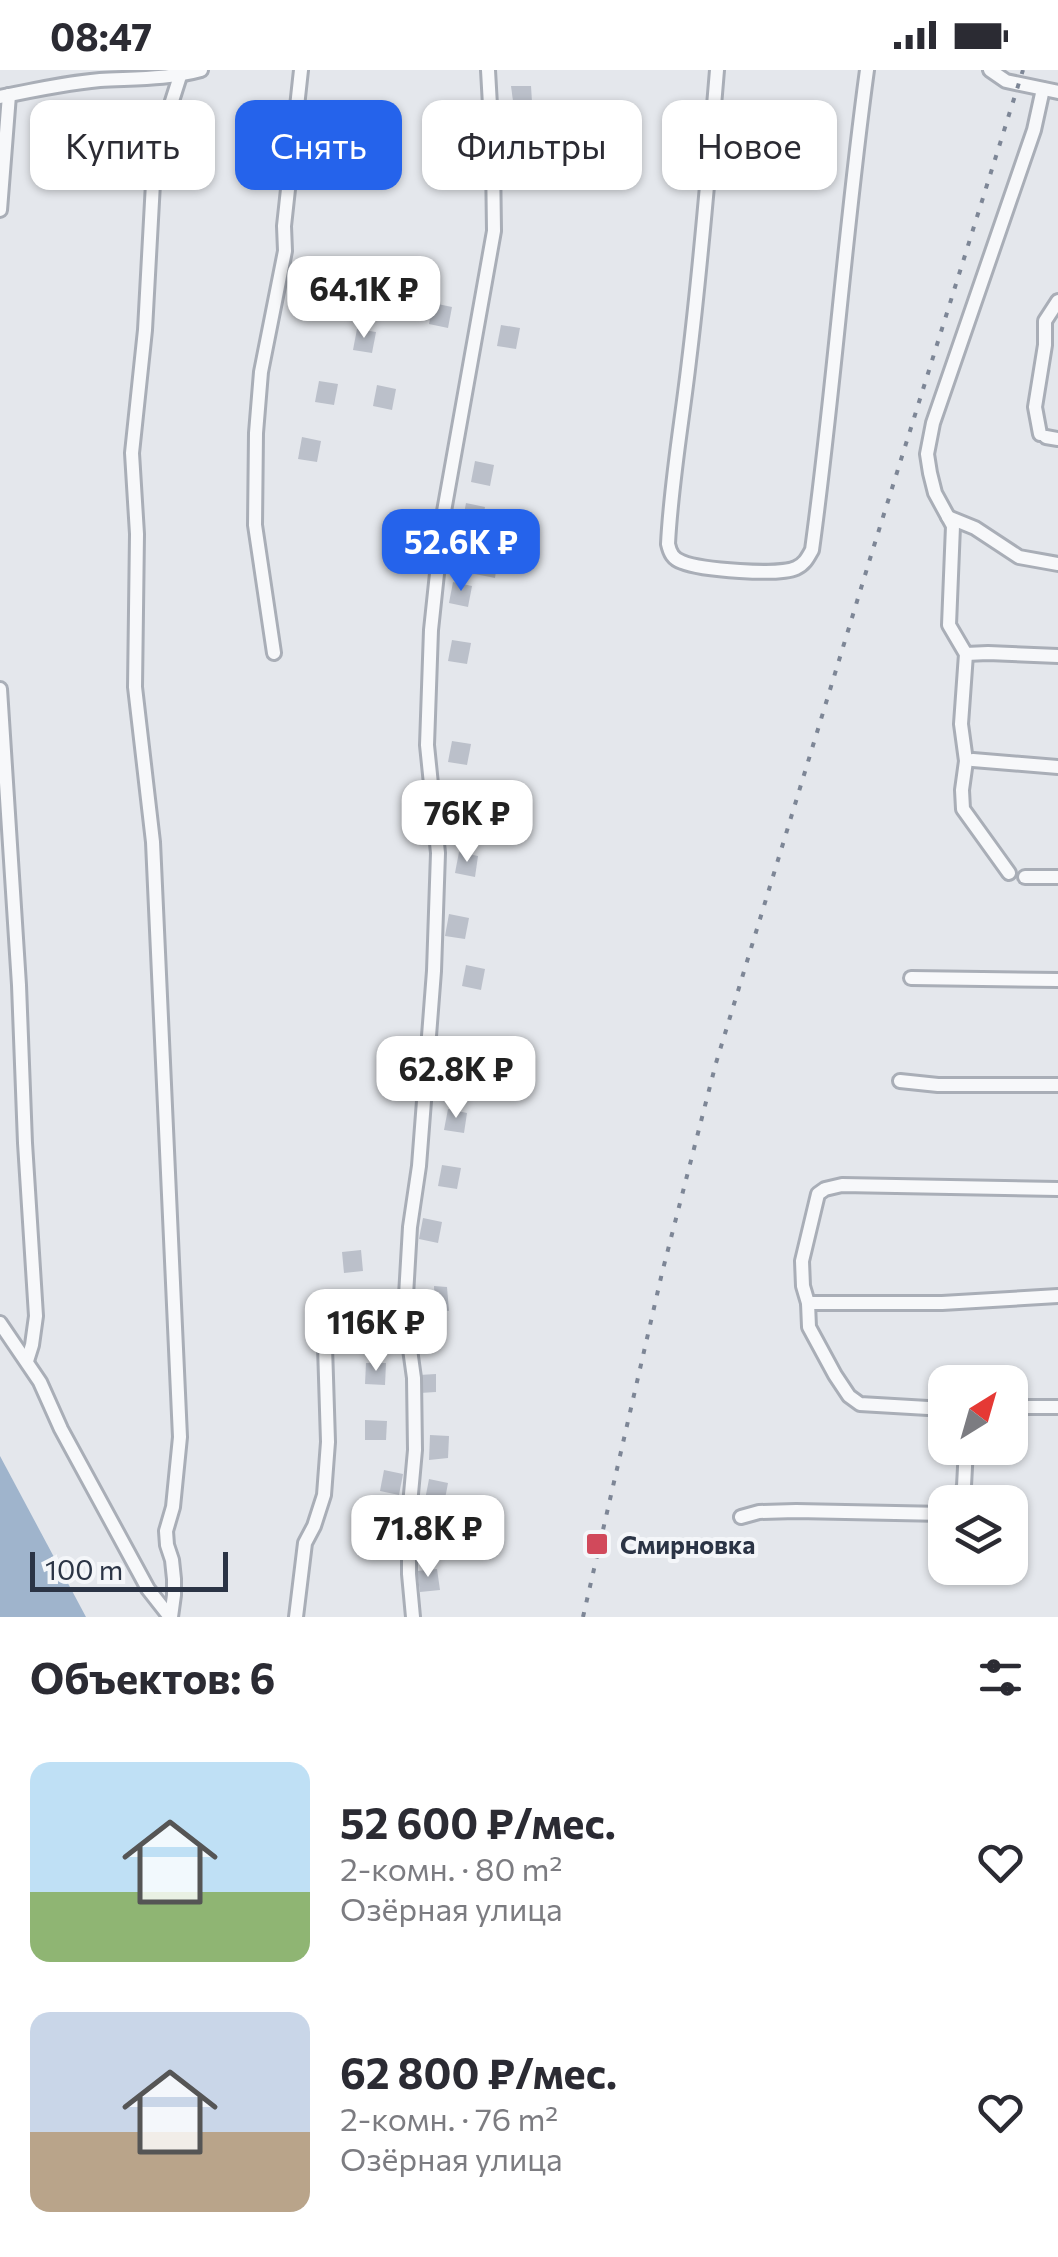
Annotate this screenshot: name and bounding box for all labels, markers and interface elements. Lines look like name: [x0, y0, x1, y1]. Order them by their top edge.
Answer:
text: 08:47: [50, 12, 152, 59]
chip: Купить: [30, 100, 215, 190]
chip: Снять: [235, 100, 402, 190]
chip: Фильтры: [422, 100, 642, 190]
chip: Новое: [662, 100, 837, 190]
pin: 64.1K ₽: [272, 256, 456, 341]
text: 64.1K ₽: [309, 268, 419, 308]
pin: 52.6K ₽: [369, 509, 553, 594]
text: 52.6K ₽: [404, 521, 518, 561]
pin: 76K ₽: [397, 780, 537, 865]
text: 76K ₽: [424, 792, 510, 832]
pin: 62.8K ₽: [364, 1036, 548, 1121]
text: 62.8K ₽: [398, 1048, 514, 1088]
pin: 116K ₽: [295, 1289, 457, 1374]
text: 116K ₽: [327, 1301, 425, 1341]
north arrow: [928, 1365, 1028, 1465]
map controls: [928, 1365, 1028, 1585]
button: layers: [928, 1485, 1028, 1585]
pin: 71.8K ₽: [336, 1495, 520, 1580]
text: 71.8K ₽: [373, 1507, 483, 1547]
place label: Смирновка: [620, 1529, 755, 1559]
marker: Смирновка: [584, 1531, 610, 1557]
scale bar: [30, 1547, 228, 1592]
text: 100 m: [45, 1552, 123, 1586]
icon: filters: [973, 1650, 1028, 1705]
text: Объектов: 6: [30, 1651, 275, 1703]
text: 52 600 ₽/мес.: [340, 1796, 616, 1848]
icon: home: [110, 1802, 230, 1922]
icon: heart: [973, 1835, 1028, 1890]
text: 2-комн. · 80 m²: [340, 1848, 562, 1888]
text: Озёрная улица: [340, 1888, 563, 1928]
text: 62 800 ₽/мес.: [340, 2046, 617, 2098]
icon: home: [110, 2052, 230, 2172]
icon: heart: [973, 2085, 1028, 2140]
text: 2-комн. · 76 m²: [340, 2098, 558, 2138]
text: Озёрная улица: [340, 2138, 563, 2178]

